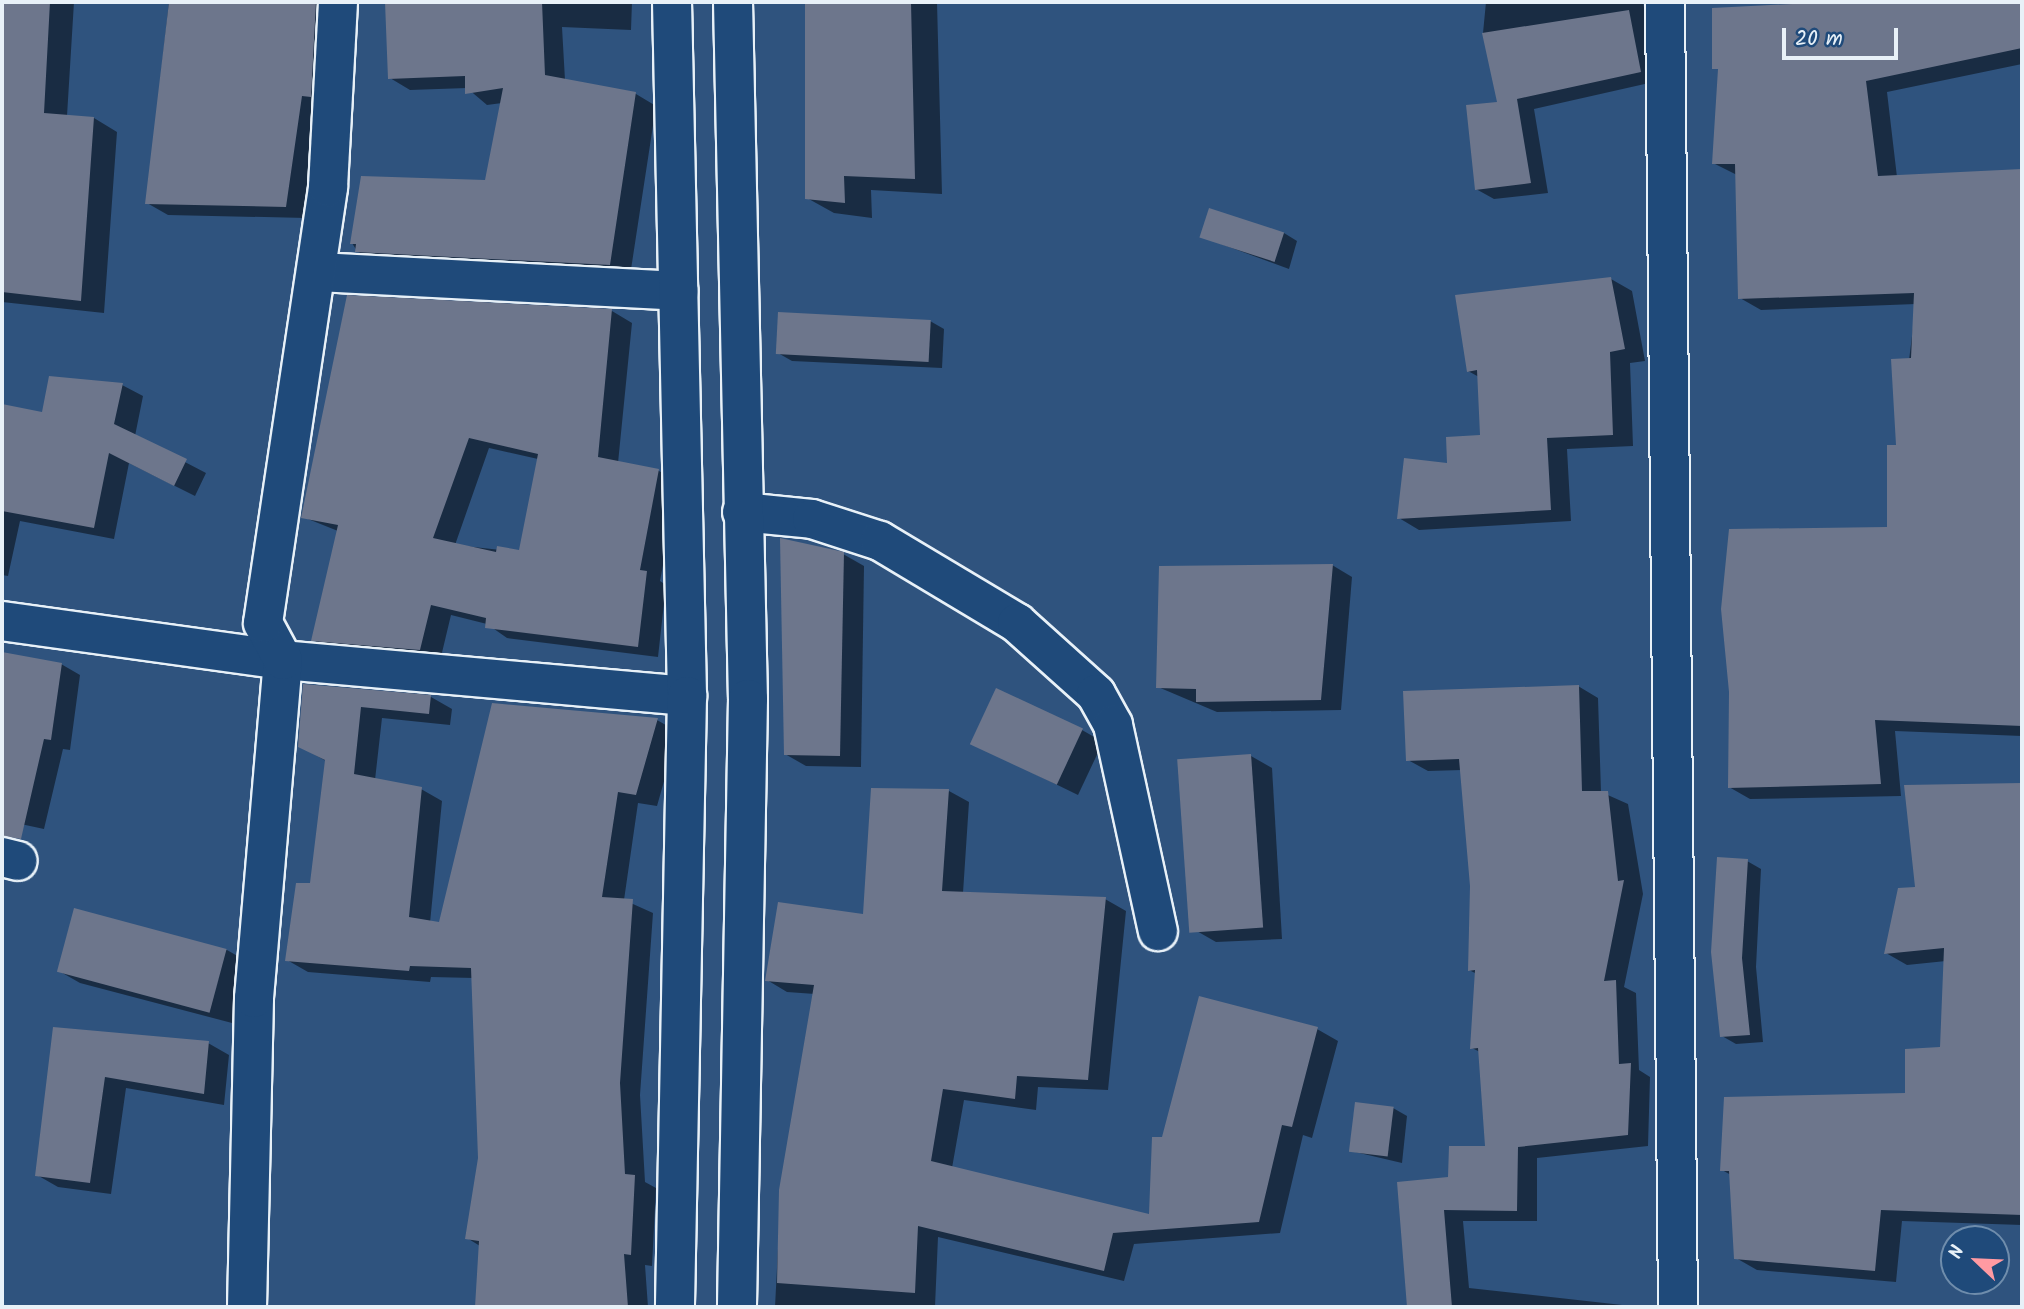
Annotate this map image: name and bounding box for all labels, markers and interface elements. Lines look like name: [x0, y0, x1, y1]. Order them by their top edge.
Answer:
scale bar: [1786, 14, 1902, 58]
text: 20 m: [1795, 23, 1843, 56]
north arrow: [1940, 1225, 2010, 1295]
text: N: [1941, 1241, 1974, 1264]

